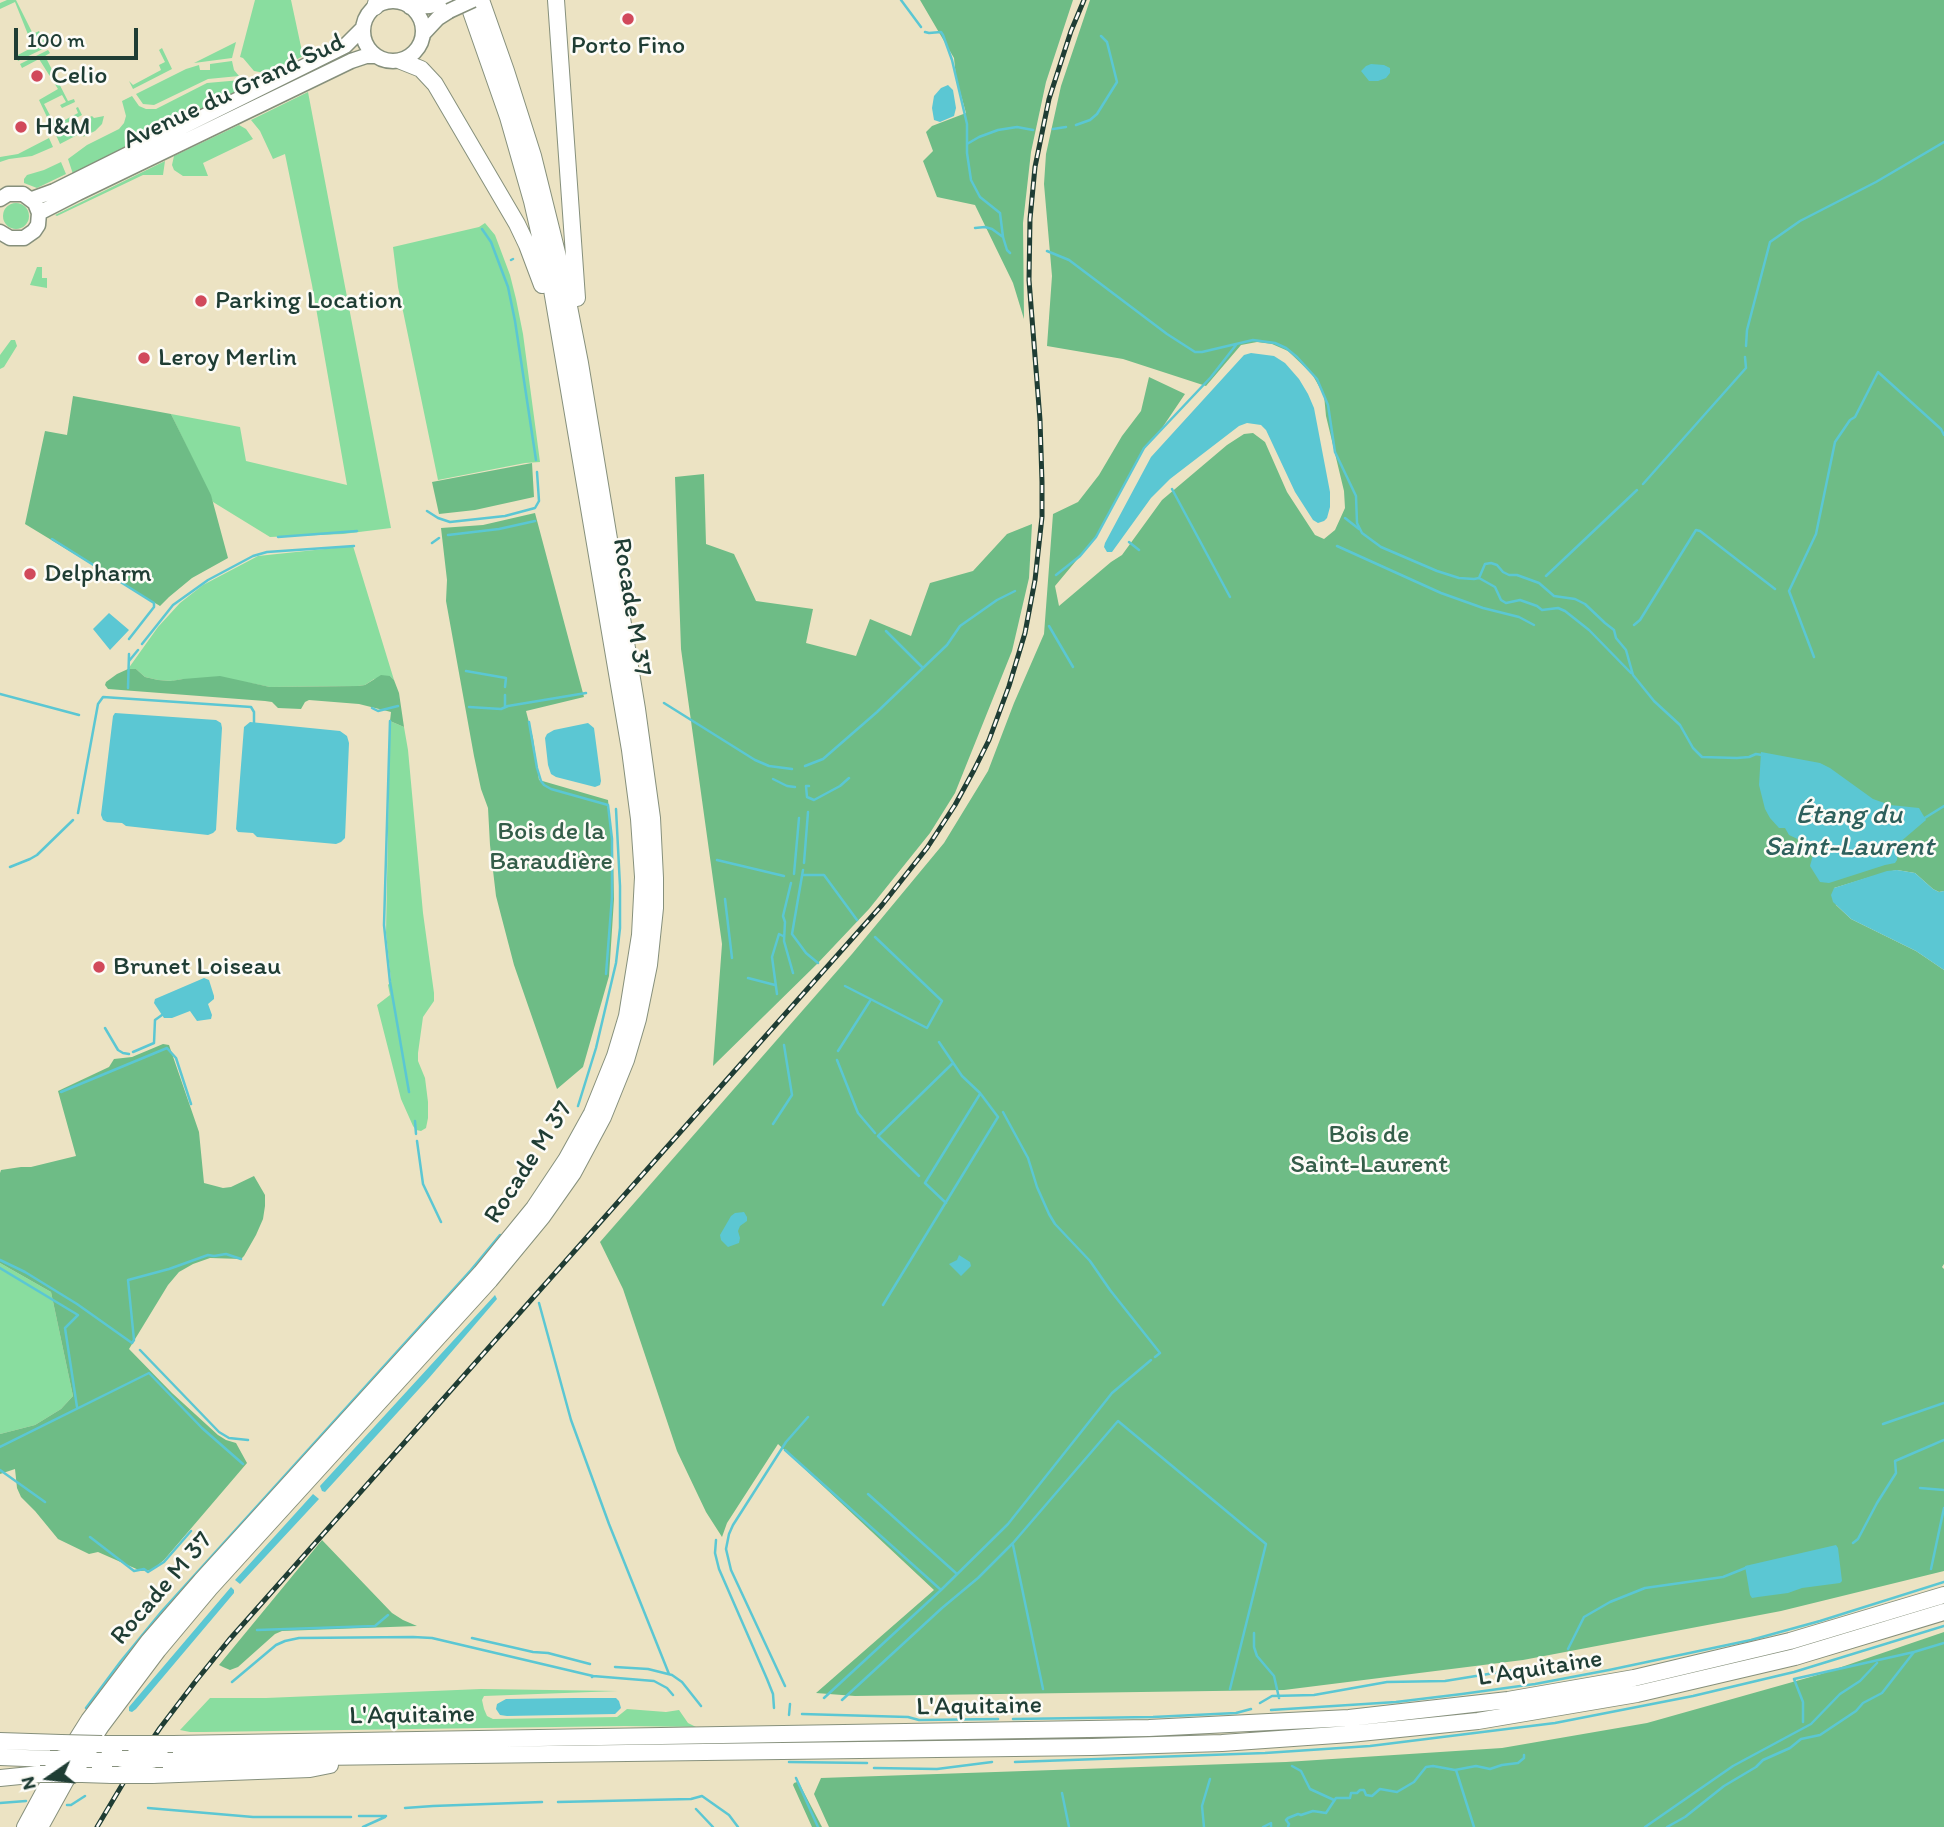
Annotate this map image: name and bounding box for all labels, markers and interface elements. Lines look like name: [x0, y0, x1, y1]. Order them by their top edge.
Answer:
marker: Porto Fino: [620, 11, 636, 27]
scale bar: [18, 14, 142, 58]
text: 100 m: [27, 27, 85, 52]
street label: Avenue du Grand Sud: [118, 27, 350, 157]
place label: Porto Fino: [571, 30, 685, 62]
place label: Celio: [51, 60, 107, 92]
marker: Celio: [29, 68, 45, 84]
place label: H&M: [35, 111, 91, 143]
marker: H&M: [13, 119, 29, 135]
place label: Parking Location: [215, 285, 403, 317]
marker: Parking Location: [193, 293, 209, 309]
place label: Leroy Merlin: [158, 342, 297, 374]
marker: Leroy Merlin: [136, 350, 152, 366]
street label: Rocade M 37: [605, 536, 657, 678]
place label: Delpharm: [44, 558, 152, 590]
marker: Delpharm: [22, 566, 38, 582]
water label: Étang du Saint-Laurent: [1764, 799, 1934, 865]
park label: Bois de la Baraudière: [489, 816, 613, 878]
place label: Brunet Loiseau: [113, 951, 281, 983]
marker: Brunet Loiseau: [91, 959, 107, 975]
street label: Rocade M 37: [478, 1096, 580, 1230]
park label: Bois de Saint-Laurent: [1290, 1119, 1448, 1180]
street label: Rocade M 37: [104, 1526, 220, 1652]
street label: L'Aquitaine: [1475, 1644, 1605, 1694]
street label: L'Aquitaine: [916, 1690, 1042, 1724]
street label: L'Aquitaine: [349, 1699, 475, 1733]
north arrow: [14, 1743, 84, 1813]
text: N: [15, 1774, 41, 1792]

